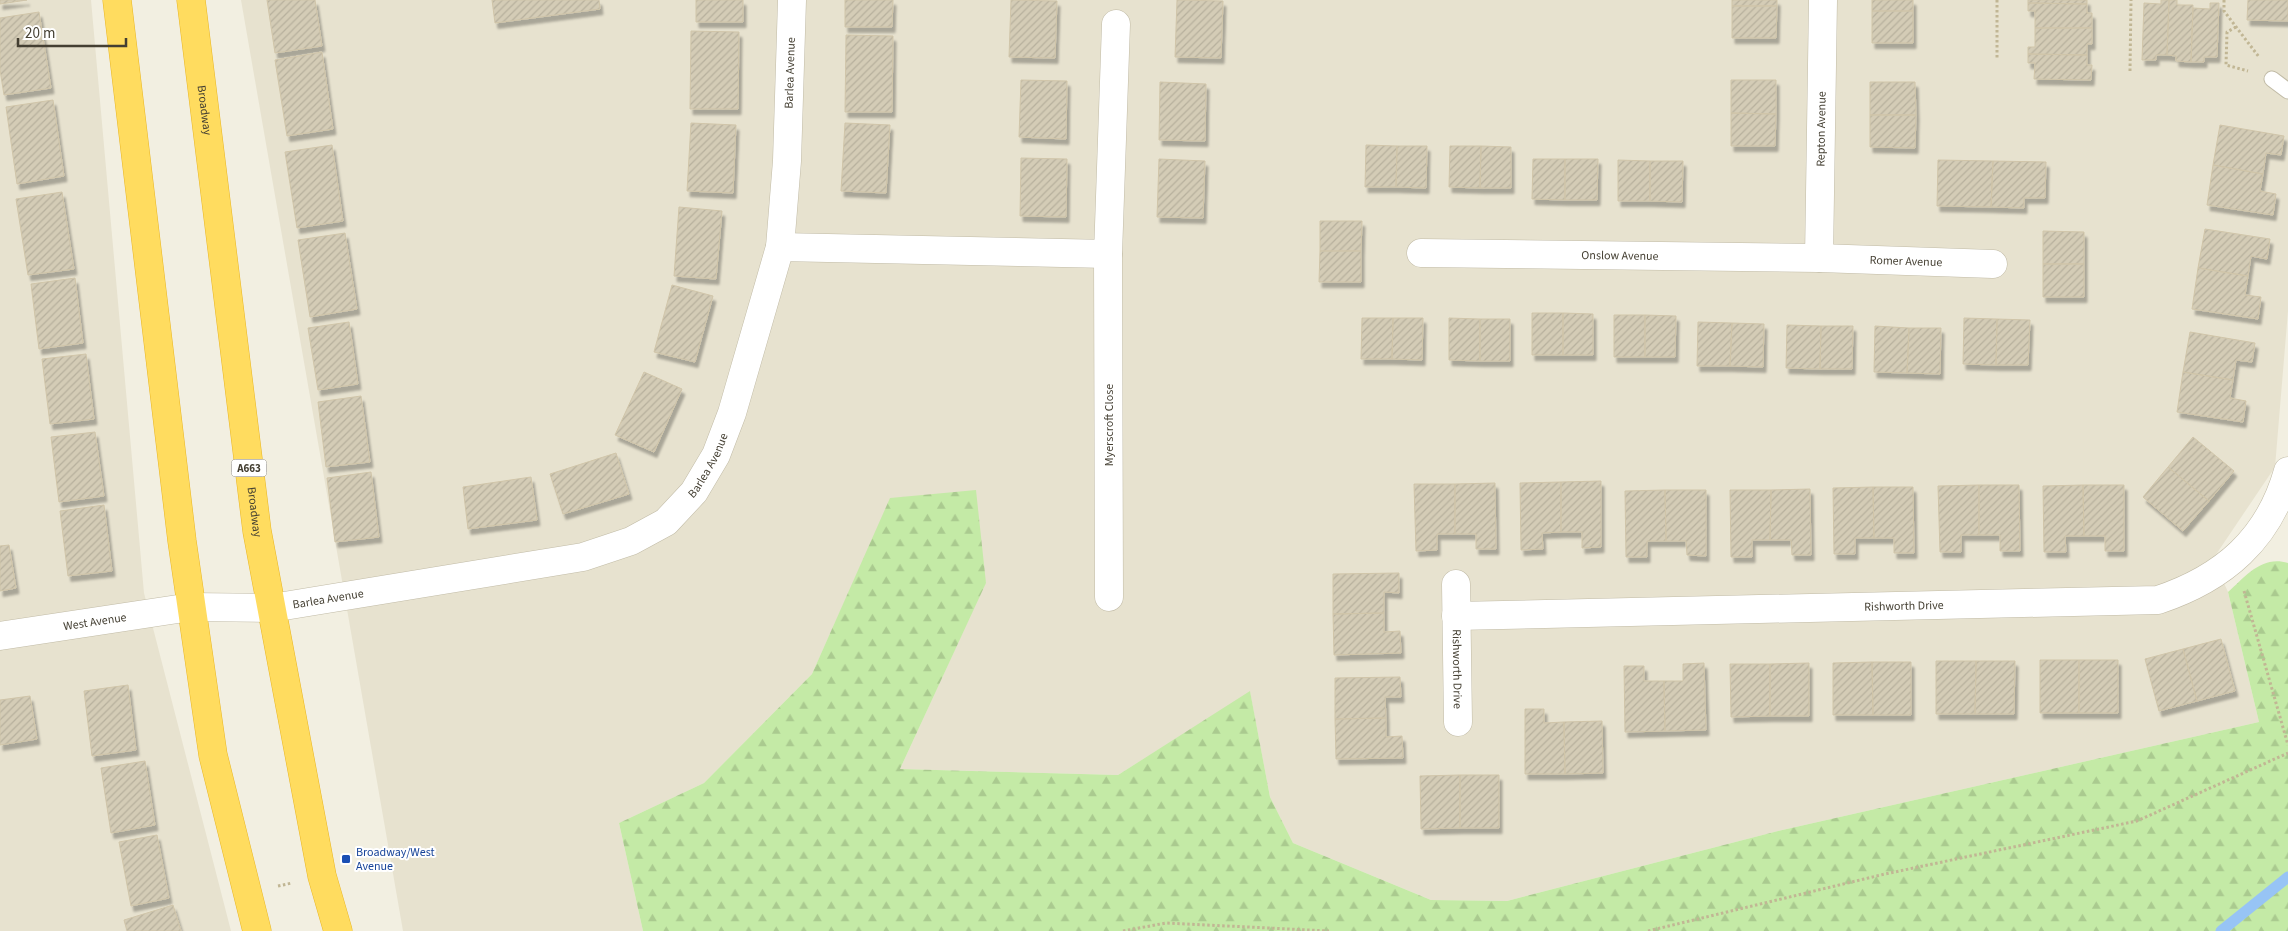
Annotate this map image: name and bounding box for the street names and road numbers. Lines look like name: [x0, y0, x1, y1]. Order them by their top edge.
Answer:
street label: Barlea Avenue: [780, 37, 799, 109]
street label: Broadway: [193, 84, 216, 137]
street label: Repton Avenue: [1812, 91, 1830, 167]
street label: Onslow Avenue: [1581, 247, 1659, 264]
street label: Romer Avenue: [1869, 251, 1943, 271]
street label: Myerscroft Close: [1101, 384, 1118, 466]
street label: Barlea Avenue: [684, 430, 732, 502]
road number: A663: [232, 459, 266, 476]
street label: Broadway: [243, 486, 267, 539]
street label: Barlea Avenue: [291, 585, 365, 613]
street label: Rishworth Drive: [1864, 596, 1944, 615]
street label: West Avenue: [62, 608, 128, 635]
street label: Rishworth Drive: [1448, 629, 1466, 709]

